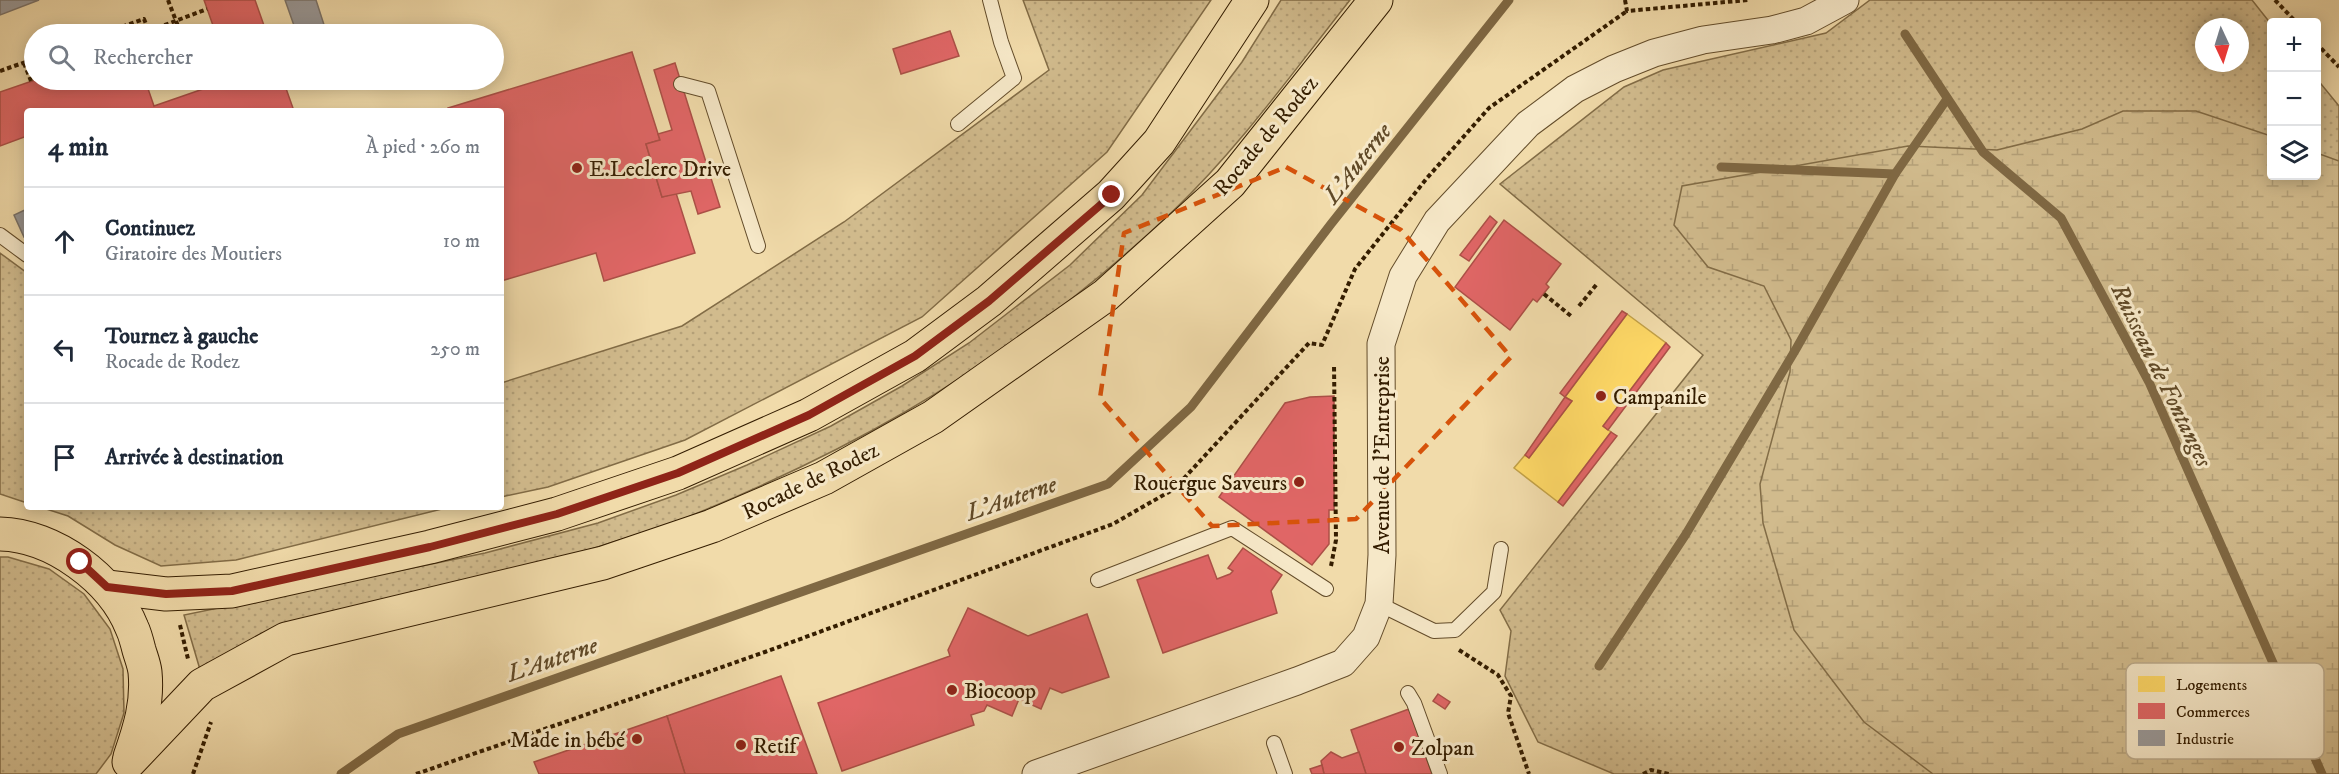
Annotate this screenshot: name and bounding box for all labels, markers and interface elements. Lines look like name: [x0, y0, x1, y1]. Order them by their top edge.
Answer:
north arrow: [2195, 18, 2249, 72]
map controls: [2267, 18, 2321, 180]
button: +: [2267, 18, 2321, 72]
search box: [24, 24, 504, 90]
icon: search: [45, 41, 78, 74]
text: Rechercher: [93, 44, 193, 71]
street label: Rocade de Rodez: [1208, 70, 1325, 202]
button: −: [2267, 72, 2321, 126]
water label: L'Auterne: [1316, 117, 1399, 211]
button: layers: [2267, 126, 2321, 180]
text: 4 min: [48, 131, 108, 164]
text: À pied · 260 m: [366, 135, 480, 160]
place label: E.Leclerc Drive: [589, 156, 731, 183]
marker: E.Leclerc Drive: [570, 161, 584, 175]
route end: [1098, 181, 1124, 207]
text: Continuez: [105, 215, 195, 242]
icon: ahead: [48, 225, 81, 258]
text: 10 m: [443, 229, 480, 254]
text: Giratoire des Moutiers: [105, 242, 282, 267]
water label: Ruisseau de Fontanges: [2103, 278, 2219, 473]
text: Tournez à gauche: [105, 323, 258, 350]
icon: left: [48, 333, 81, 366]
text: 250 m: [430, 337, 480, 362]
text: Rocade de Rodez: [105, 350, 240, 375]
street label: Avenue de l'Entreprise: [1369, 356, 1396, 554]
place label: Campanile: [1613, 384, 1707, 411]
marker: Campanile: [1594, 389, 1608, 403]
street label: Rocade de Rodez: [738, 436, 884, 526]
icon: arrive: [48, 441, 81, 474]
text: Arrivée à destination: [105, 444, 284, 471]
water label: L'Auterne: [960, 469, 1061, 529]
place label: Rouergue Saveurs: [1133, 470, 1287, 497]
marker: Rouergue Saveurs: [1292, 475, 1306, 489]
route start: [66, 548, 92, 574]
water label: L'Auterne: [501, 630, 602, 690]
legend: [2126, 663, 2324, 759]
text: Logements: [2176, 675, 2247, 695]
place label: Biocoop: [964, 678, 1036, 705]
marker: Biocoop: [945, 683, 959, 697]
text: Commerces: [2176, 702, 2250, 722]
place label: Made in bébé: [510, 727, 625, 754]
text: Industrie: [2176, 729, 2234, 749]
marker: Made in bébé: [630, 732, 644, 746]
place label: Retif: [753, 733, 800, 760]
place label: Zolpan: [1411, 735, 1475, 762]
marker: Retif: [734, 738, 748, 752]
marker: Zolpan: [1392, 740, 1406, 754]

